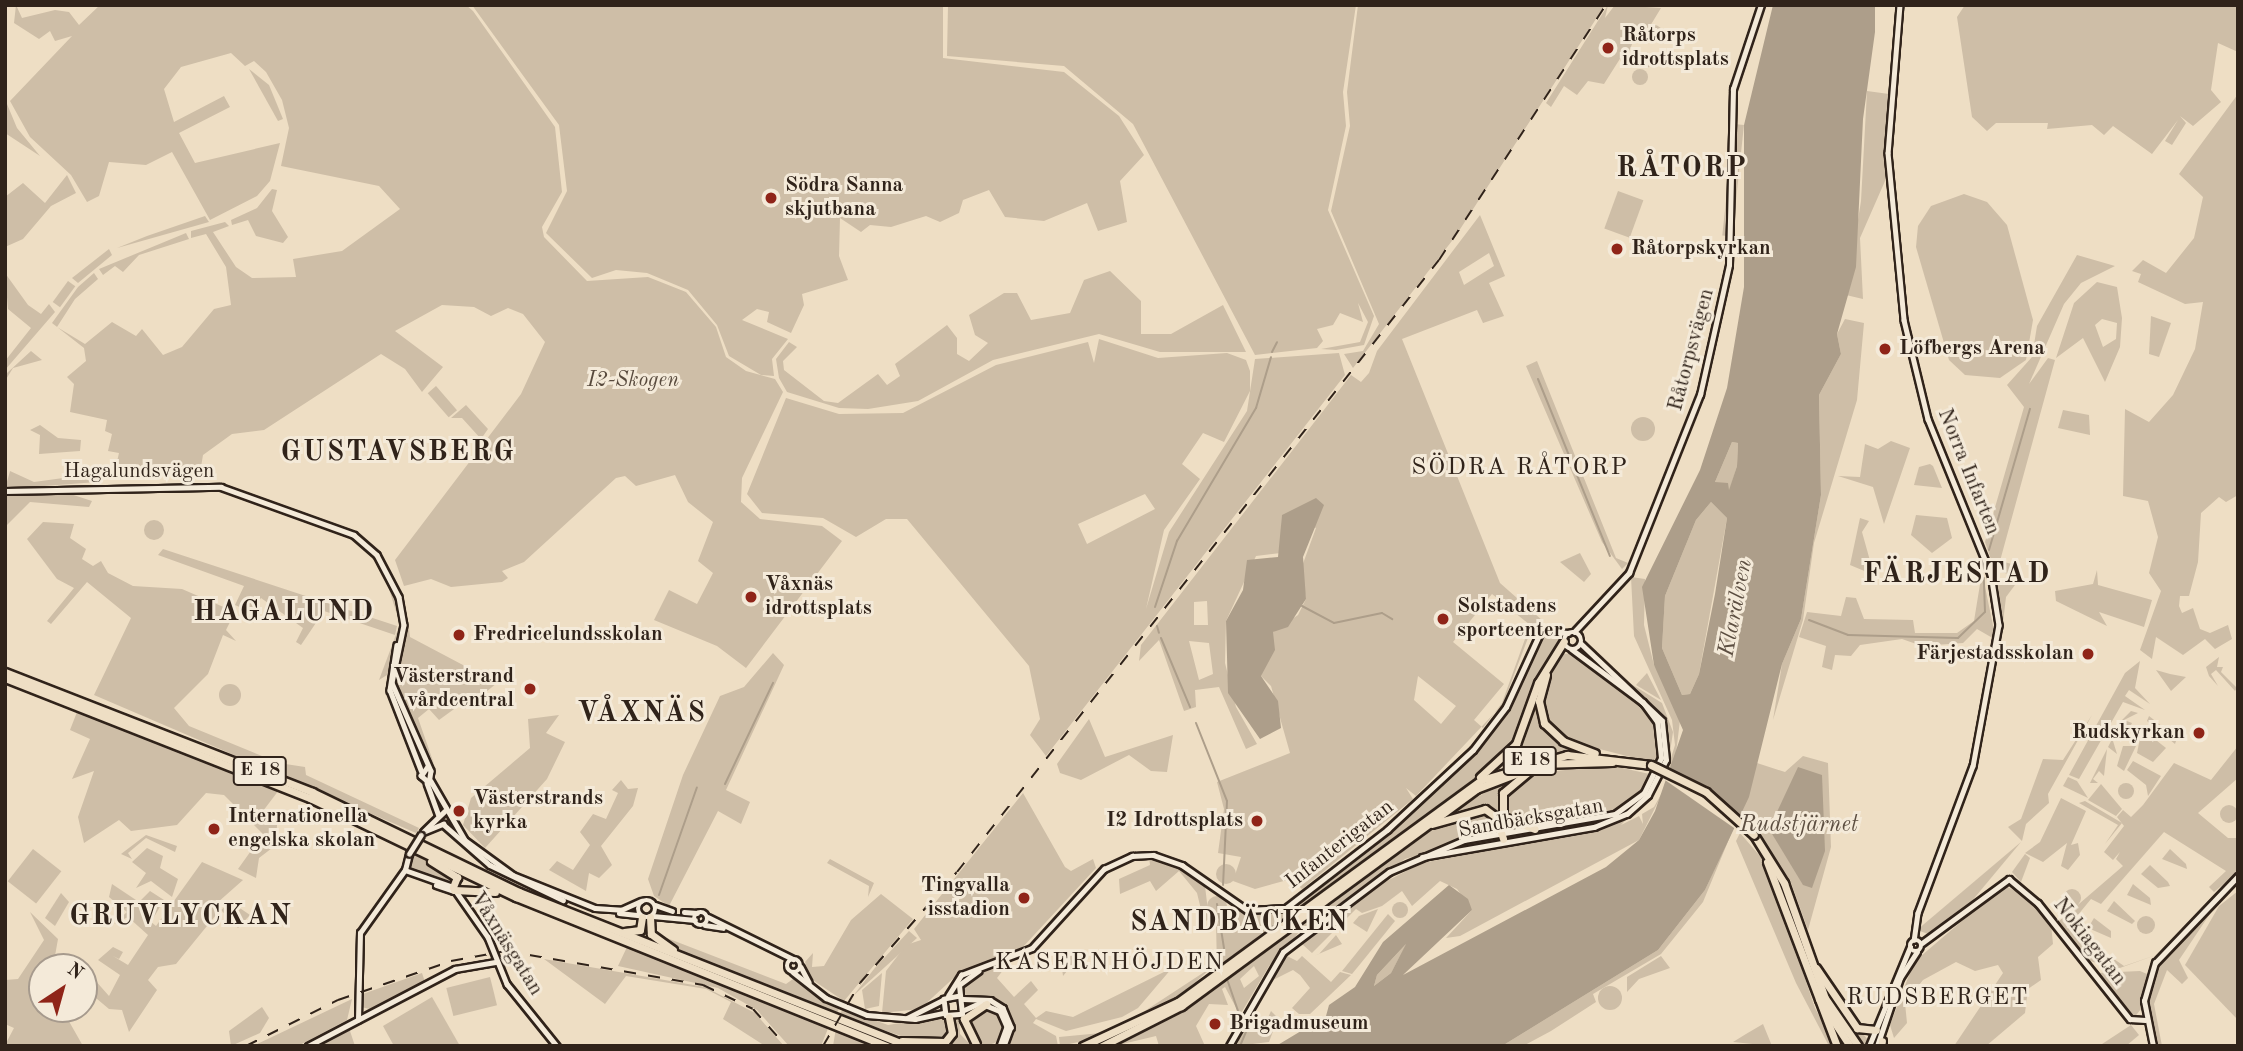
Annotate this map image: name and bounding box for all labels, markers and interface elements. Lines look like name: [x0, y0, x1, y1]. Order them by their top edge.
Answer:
place label: Råtorps idrottsplats: [1622, 23, 1729, 73]
marker: Råtorps idrottsplats: [1600, 40, 1616, 56]
district label: RÅTORP: [1617, 152, 1747, 186]
place label: Södra Sanna skjutbana: [785, 173, 903, 223]
marker: Södra Sanna skjutbana: [763, 190, 779, 206]
place label: Råtorpskyrkan: [1631, 236, 1771, 262]
marker: Råtorpskyrkan: [1609, 241, 1625, 257]
street label: Råtorpsvägen: [1664, 286, 1720, 414]
place label: Löfbergs Arena: [1899, 336, 2045, 362]
marker: Löfbergs Arena: [1877, 341, 1893, 357]
park label: I2-Skogen: [587, 368, 679, 394]
street label: Norra Infarten: [1931, 405, 2005, 539]
district label: GUSTAVSBERG: [282, 436, 514, 470]
district label: SÖDRA RÅTORP: [1413, 455, 1627, 483]
street label: Hagalundsvägen: [64, 459, 214, 485]
water label: Klarälven: [1713, 557, 1759, 659]
district label: FÄRJESTAD: [1864, 558, 2050, 592]
place label: Våxnäs idrottsplats: [765, 572, 872, 622]
marker: Våxnäs idrottsplats: [743, 589, 759, 605]
place label: Solstadens sportcenter: [1457, 594, 1563, 644]
district label: HAGALUND: [194, 596, 374, 630]
marker: Solstadens sportcenter: [1435, 611, 1451, 627]
place label: Fredricelundsskolan: [473, 622, 663, 648]
marker: Fredricelundsskolan: [451, 627, 467, 643]
place label: Färjestadsskolan: [1916, 641, 2074, 667]
marker: Färjestadsskolan: [2080, 646, 2096, 662]
place label: Västerstrand vårdcentral: [393, 664, 514, 714]
marker: Västerstrand vårdcentral: [520, 679, 540, 699]
district label: VÅXNÄS: [578, 697, 706, 731]
place label: Rudskyrkan: [2072, 720, 2185, 746]
marker: Rudskyrkan: [2191, 725, 2207, 741]
road number: E 18: [1502, 746, 1558, 776]
road number: E 18: [232, 756, 288, 786]
place label: Västerstrands kyrka: [473, 786, 603, 836]
street label: Sandbäcksgatan: [1457, 794, 1605, 844]
street label: Infanterigatan: [1281, 795, 1399, 895]
marker: Västerstrands kyrka: [451, 803, 467, 819]
place label: Internationella engelska skolan: [228, 804, 375, 854]
place label: I2 Idrottsplats: [1106, 808, 1243, 834]
water label: Rudstjärnet: [1740, 811, 1858, 839]
marker: I2 Idrottsplats: [1249, 813, 1265, 829]
marker: Internationella engelska skolan: [206, 821, 222, 837]
place label: Tingvalla isstadion: [921, 873, 1010, 923]
street label: Våxnäsgatan: [464, 887, 548, 1001]
marker: Tingvalla isstadion: [1016, 890, 1032, 906]
street label: Nokiagatan: [2047, 893, 2131, 991]
district label: GRUVLYCKAN: [71, 900, 291, 934]
district label: SANDBÄCKEN: [1131, 906, 1349, 940]
district label: KASERNHÖJDEN: [996, 950, 1224, 978]
north arrow: [28, 953, 98, 1023]
text: N: [63, 960, 86, 984]
district label: RUDSBERGET: [1848, 984, 2028, 1012]
place label: Brigadmuseum: [1229, 1011, 1368, 1037]
marker: Brigadmuseum: [1207, 1016, 1223, 1032]

